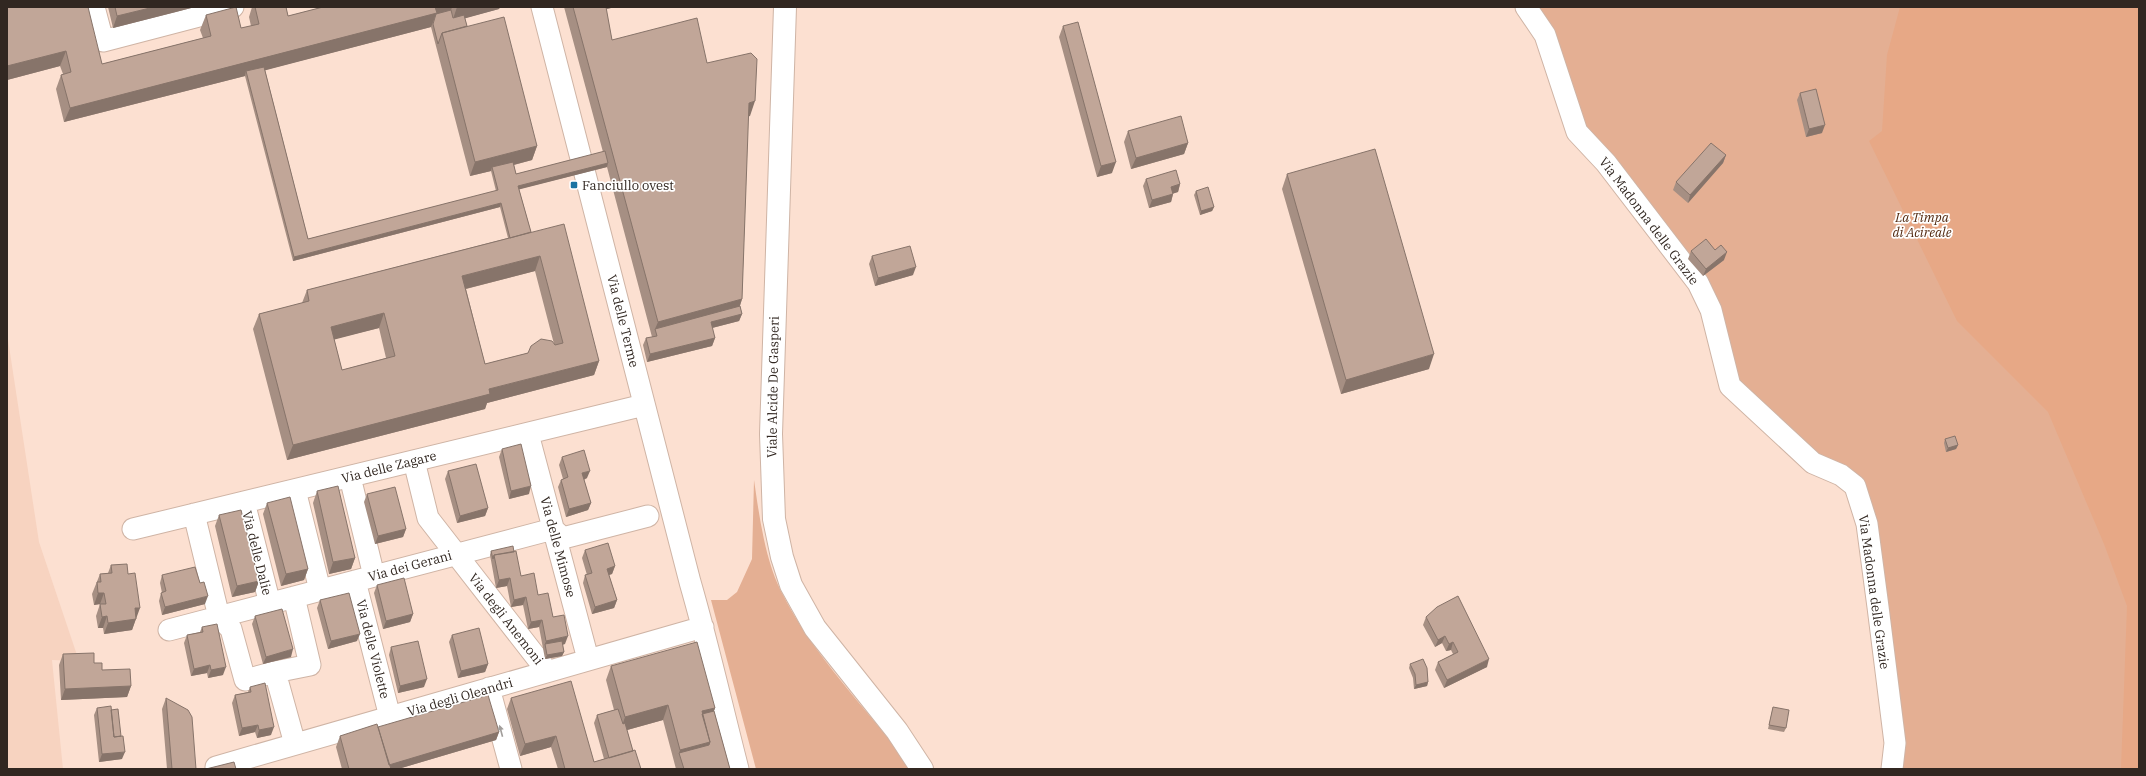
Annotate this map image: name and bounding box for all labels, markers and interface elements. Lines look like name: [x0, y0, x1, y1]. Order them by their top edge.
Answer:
street label: Via Madonna delle Grazie: [1595, 154, 1703, 288]
place label: Fanciullo ovest: [582, 177, 674, 194]
marker: Fanciullo ovest: [569, 180, 579, 190]
park label: La Timpa di Acireale: [1892, 209, 1952, 241]
street label: Via delle Terme: [603, 273, 643, 369]
street label: Viale Alcide De Gasperi: [763, 316, 783, 458]
street label: Via delle Zagare: [340, 447, 438, 487]
street label: Via delle Mimose: [536, 495, 580, 599]
street label: Via delle Dalie: [238, 509, 276, 597]
street label: Via Madonna delle Grazie: [1855, 514, 1893, 670]
street label: Via dei Gerani: [366, 547, 454, 585]
street label: Via degli Anemoni: [465, 570, 547, 668]
street label: Via delle Violette: [352, 597, 394, 701]
street label: Via degli Oleandri: [405, 674, 515, 720]
one-way arrow: [498, 725, 504, 737]

